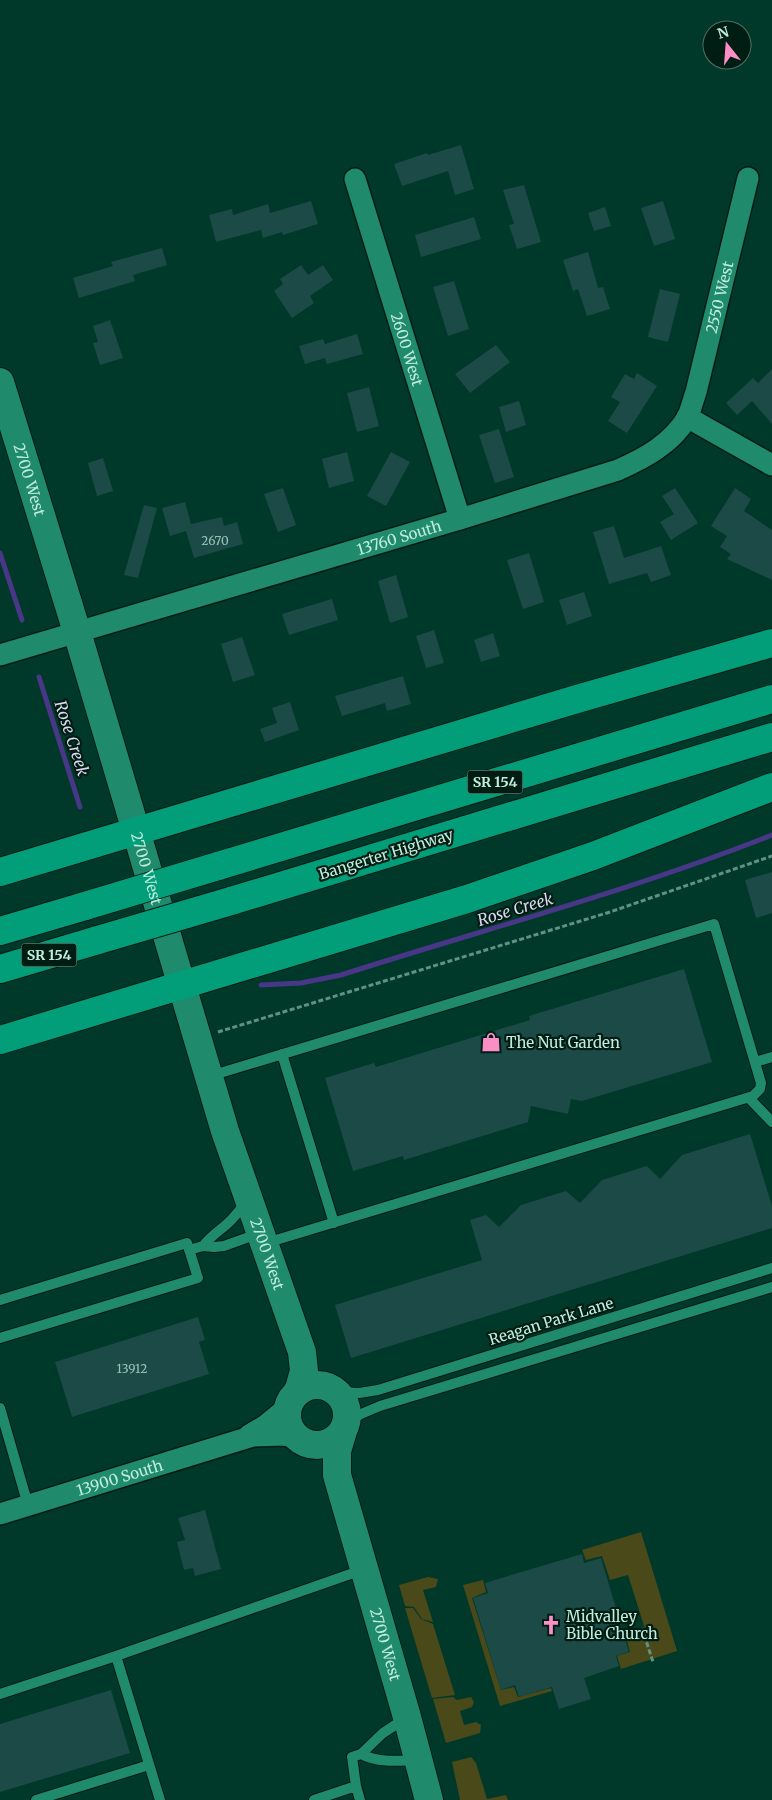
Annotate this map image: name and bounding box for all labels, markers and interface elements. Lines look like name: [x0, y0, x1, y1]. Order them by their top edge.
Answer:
north arrow: [702, 20, 752, 70]
text: N: [715, 22, 731, 43]
street label: 2550 West: [701, 259, 737, 335]
street label: 2600 West: [387, 310, 428, 388]
street label: 2700 West: [10, 441, 50, 518]
street label: 13760 South: [354, 516, 443, 559]
house number: 2670: [201, 533, 229, 548]
water label: Rose Creek: [50, 698, 94, 778]
road number: SR 154: [468, 770, 522, 794]
street label: Bangerter Highway: [316, 824, 456, 884]
street label: 2700 West: [127, 830, 167, 907]
water label: Rose Creek: [475, 888, 555, 930]
road number: SR 154: [22, 944, 76, 966]
shop icon: The Nut Garden: [480, 1031, 502, 1053]
place label: The Nut Garden: [506, 1033, 620, 1052]
street label: 2700 West: [246, 1215, 289, 1292]
street label: Reagan Park Lane: [486, 1293, 616, 1349]
house number: 13912: [117, 1361, 147, 1376]
street label: 13900 South: [74, 1455, 165, 1499]
street label: 2700 West: [366, 1605, 406, 1683]
place label: Midvalley Bible Church: [566, 1607, 658, 1643]
church icon: Midvalley Bible Church: [540, 1614, 562, 1636]

